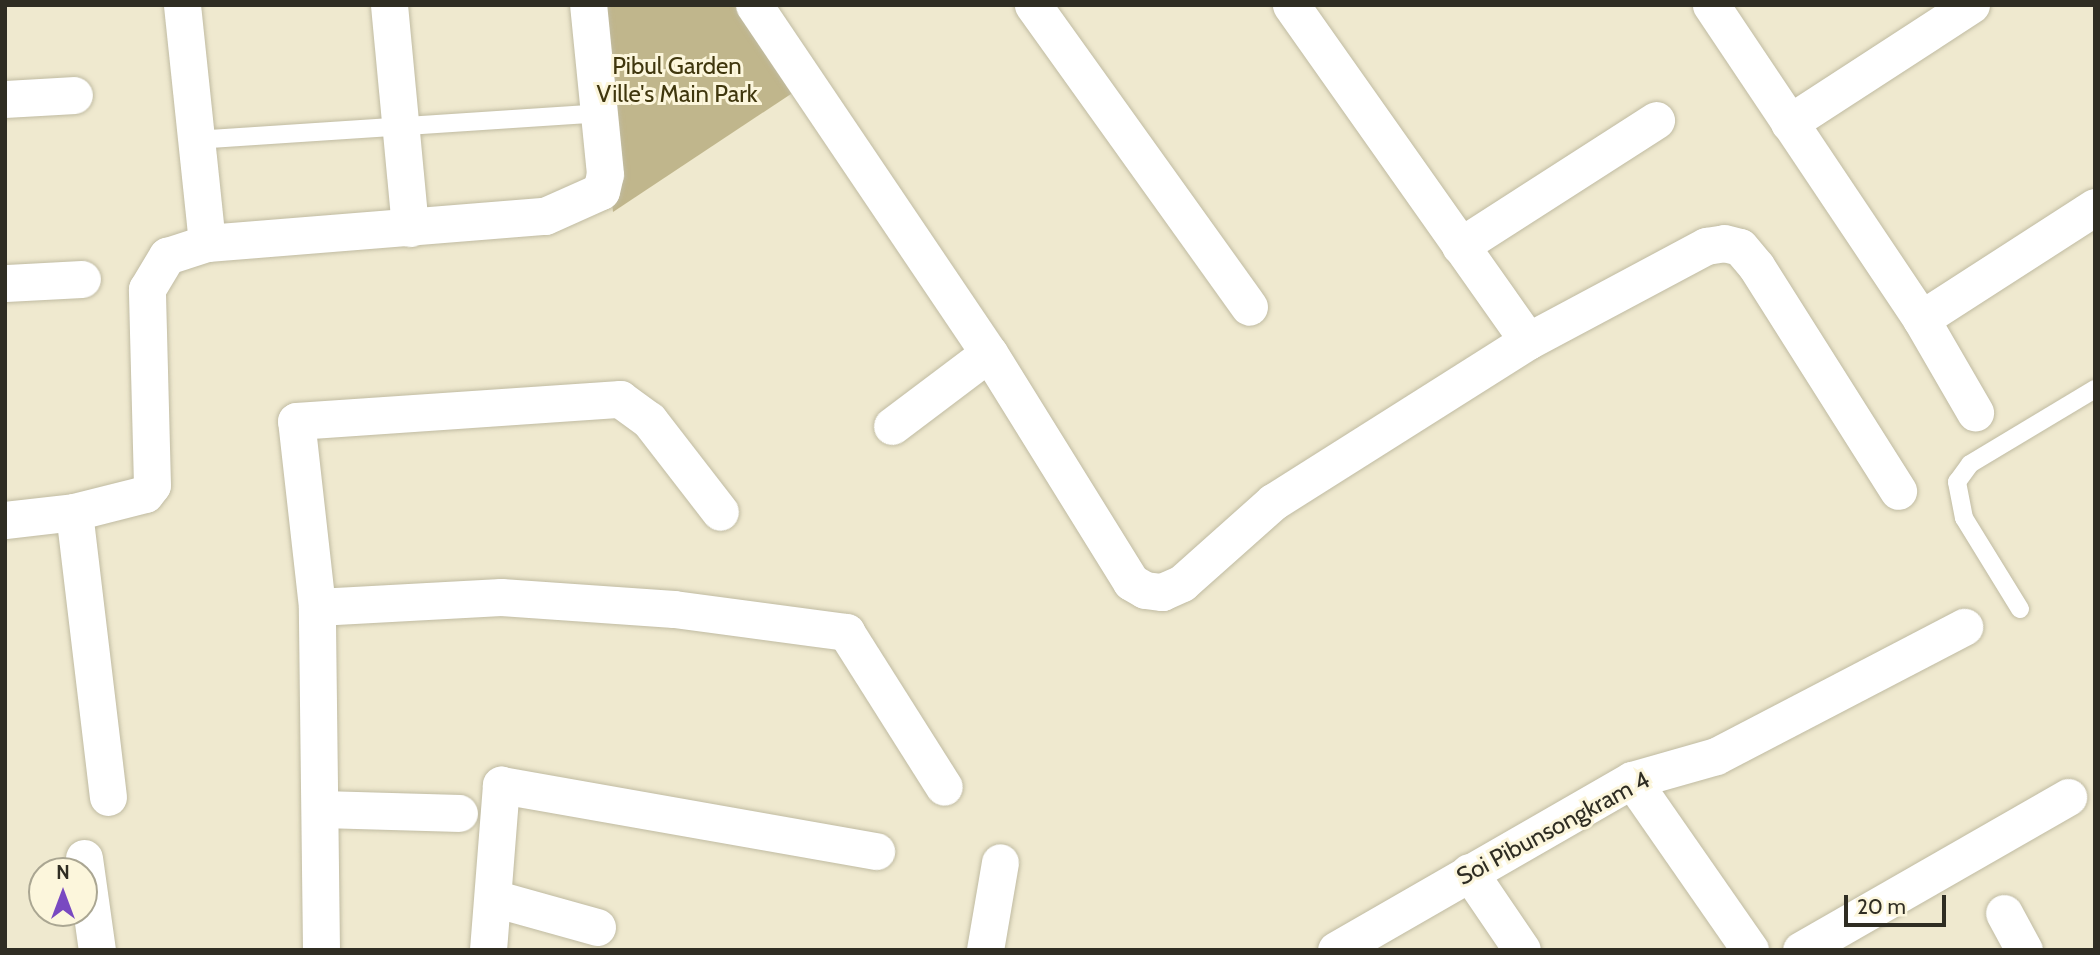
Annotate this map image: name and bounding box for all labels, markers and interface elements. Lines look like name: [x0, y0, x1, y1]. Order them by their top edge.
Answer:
park label: Pibul Garden Ville's Main Park: [596, 52, 758, 108]
street label: Soi Pibunsongkram 4: [1452, 765, 1654, 891]
north arrow: [28, 857, 98, 927]
text: N: [56, 861, 70, 884]
scale bar: [1848, 881, 1950, 925]
text: 20 m: [1857, 894, 1906, 919]

